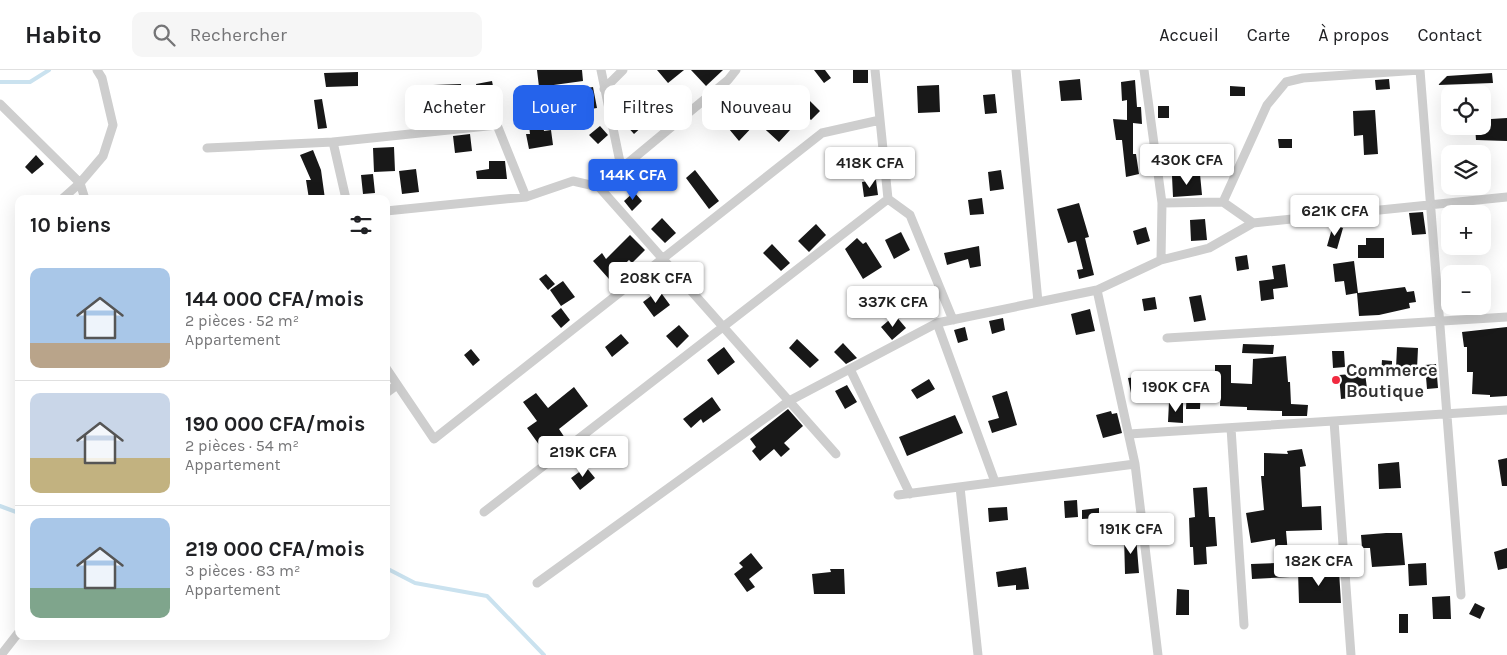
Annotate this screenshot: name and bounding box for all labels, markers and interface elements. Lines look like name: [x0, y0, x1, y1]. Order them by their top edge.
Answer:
search box: [132, 12, 482, 57]
text: Habito: [25, 21, 102, 49]
icon: search: [150, 21, 178, 49]
text: Rechercher: [190, 24, 287, 46]
text: Accueil: [1159, 24, 1219, 46]
text: Carte: [1247, 24, 1290, 46]
text: À propos: [1318, 24, 1390, 46]
text: Contact: [1418, 24, 1482, 46]
chip: Acheter: [405, 85, 503, 130]
chip: Louer: [513, 85, 594, 130]
chip: Filtres: [604, 85, 692, 130]
chip: Nouveau: [702, 85, 810, 130]
map controls: [1441, 85, 1491, 315]
button: locate: [1441, 85, 1491, 135]
pin: 430K CFA: [1135, 144, 1239, 186]
button: layers: [1441, 145, 1491, 195]
pin: 418K CFA: [818, 146, 922, 189]
text: 430K CFA: [1151, 150, 1223, 169]
text: 418K CFA: [836, 153, 904, 172]
pin: 144K CFA: [581, 158, 685, 201]
text: 144K CFA: [599, 165, 667, 184]
pin: 621K CFA: [1283, 194, 1387, 237]
text: 621K CFA: [1301, 201, 1369, 220]
button: +: [1441, 205, 1491, 255]
icon: filters: [347, 211, 375, 239]
text: 10 biens: [30, 213, 111, 237]
pin: 208K CFA: [604, 262, 708, 304]
button: −: [1441, 265, 1491, 315]
text: 208K CFA: [620, 268, 692, 287]
pin: 337K CFA: [841, 286, 945, 328]
text: 144 000 CFA/mois: [185, 287, 364, 311]
icon: home: [70, 288, 130, 348]
text: 337K CFA: [858, 292, 928, 311]
text: 2 pièces · 52 m²: [185, 311, 299, 330]
text: Appartement: [185, 330, 281, 349]
place label: Commerce Boutique: [1346, 359, 1437, 402]
pin: 190K CFA: [1124, 370, 1228, 413]
marker: Commerce Boutique: [1330, 374, 1342, 386]
text: 190K CFA: [1142, 377, 1210, 396]
text: 190 000 CFA/mois: [185, 412, 365, 436]
icon: home: [70, 413, 130, 473]
text: 2 pièces · 54 m²: [185, 436, 299, 455]
pin: 219K CFA: [531, 436, 635, 478]
text: 219K CFA: [549, 442, 617, 461]
text: Appartement: [185, 455, 281, 474]
pin: 191K CFA: [1079, 512, 1183, 555]
text: 191K CFA: [1099, 519, 1163, 538]
text: 219 000 CFA/mois: [185, 537, 365, 561]
icon: home: [70, 538, 130, 598]
pin: 182K CFA: [1267, 544, 1371, 587]
text: 182K CFA: [1285, 551, 1353, 570]
text: 3 pièces · 83 m²: [185, 561, 300, 580]
text: Appartement: [185, 580, 281, 599]

